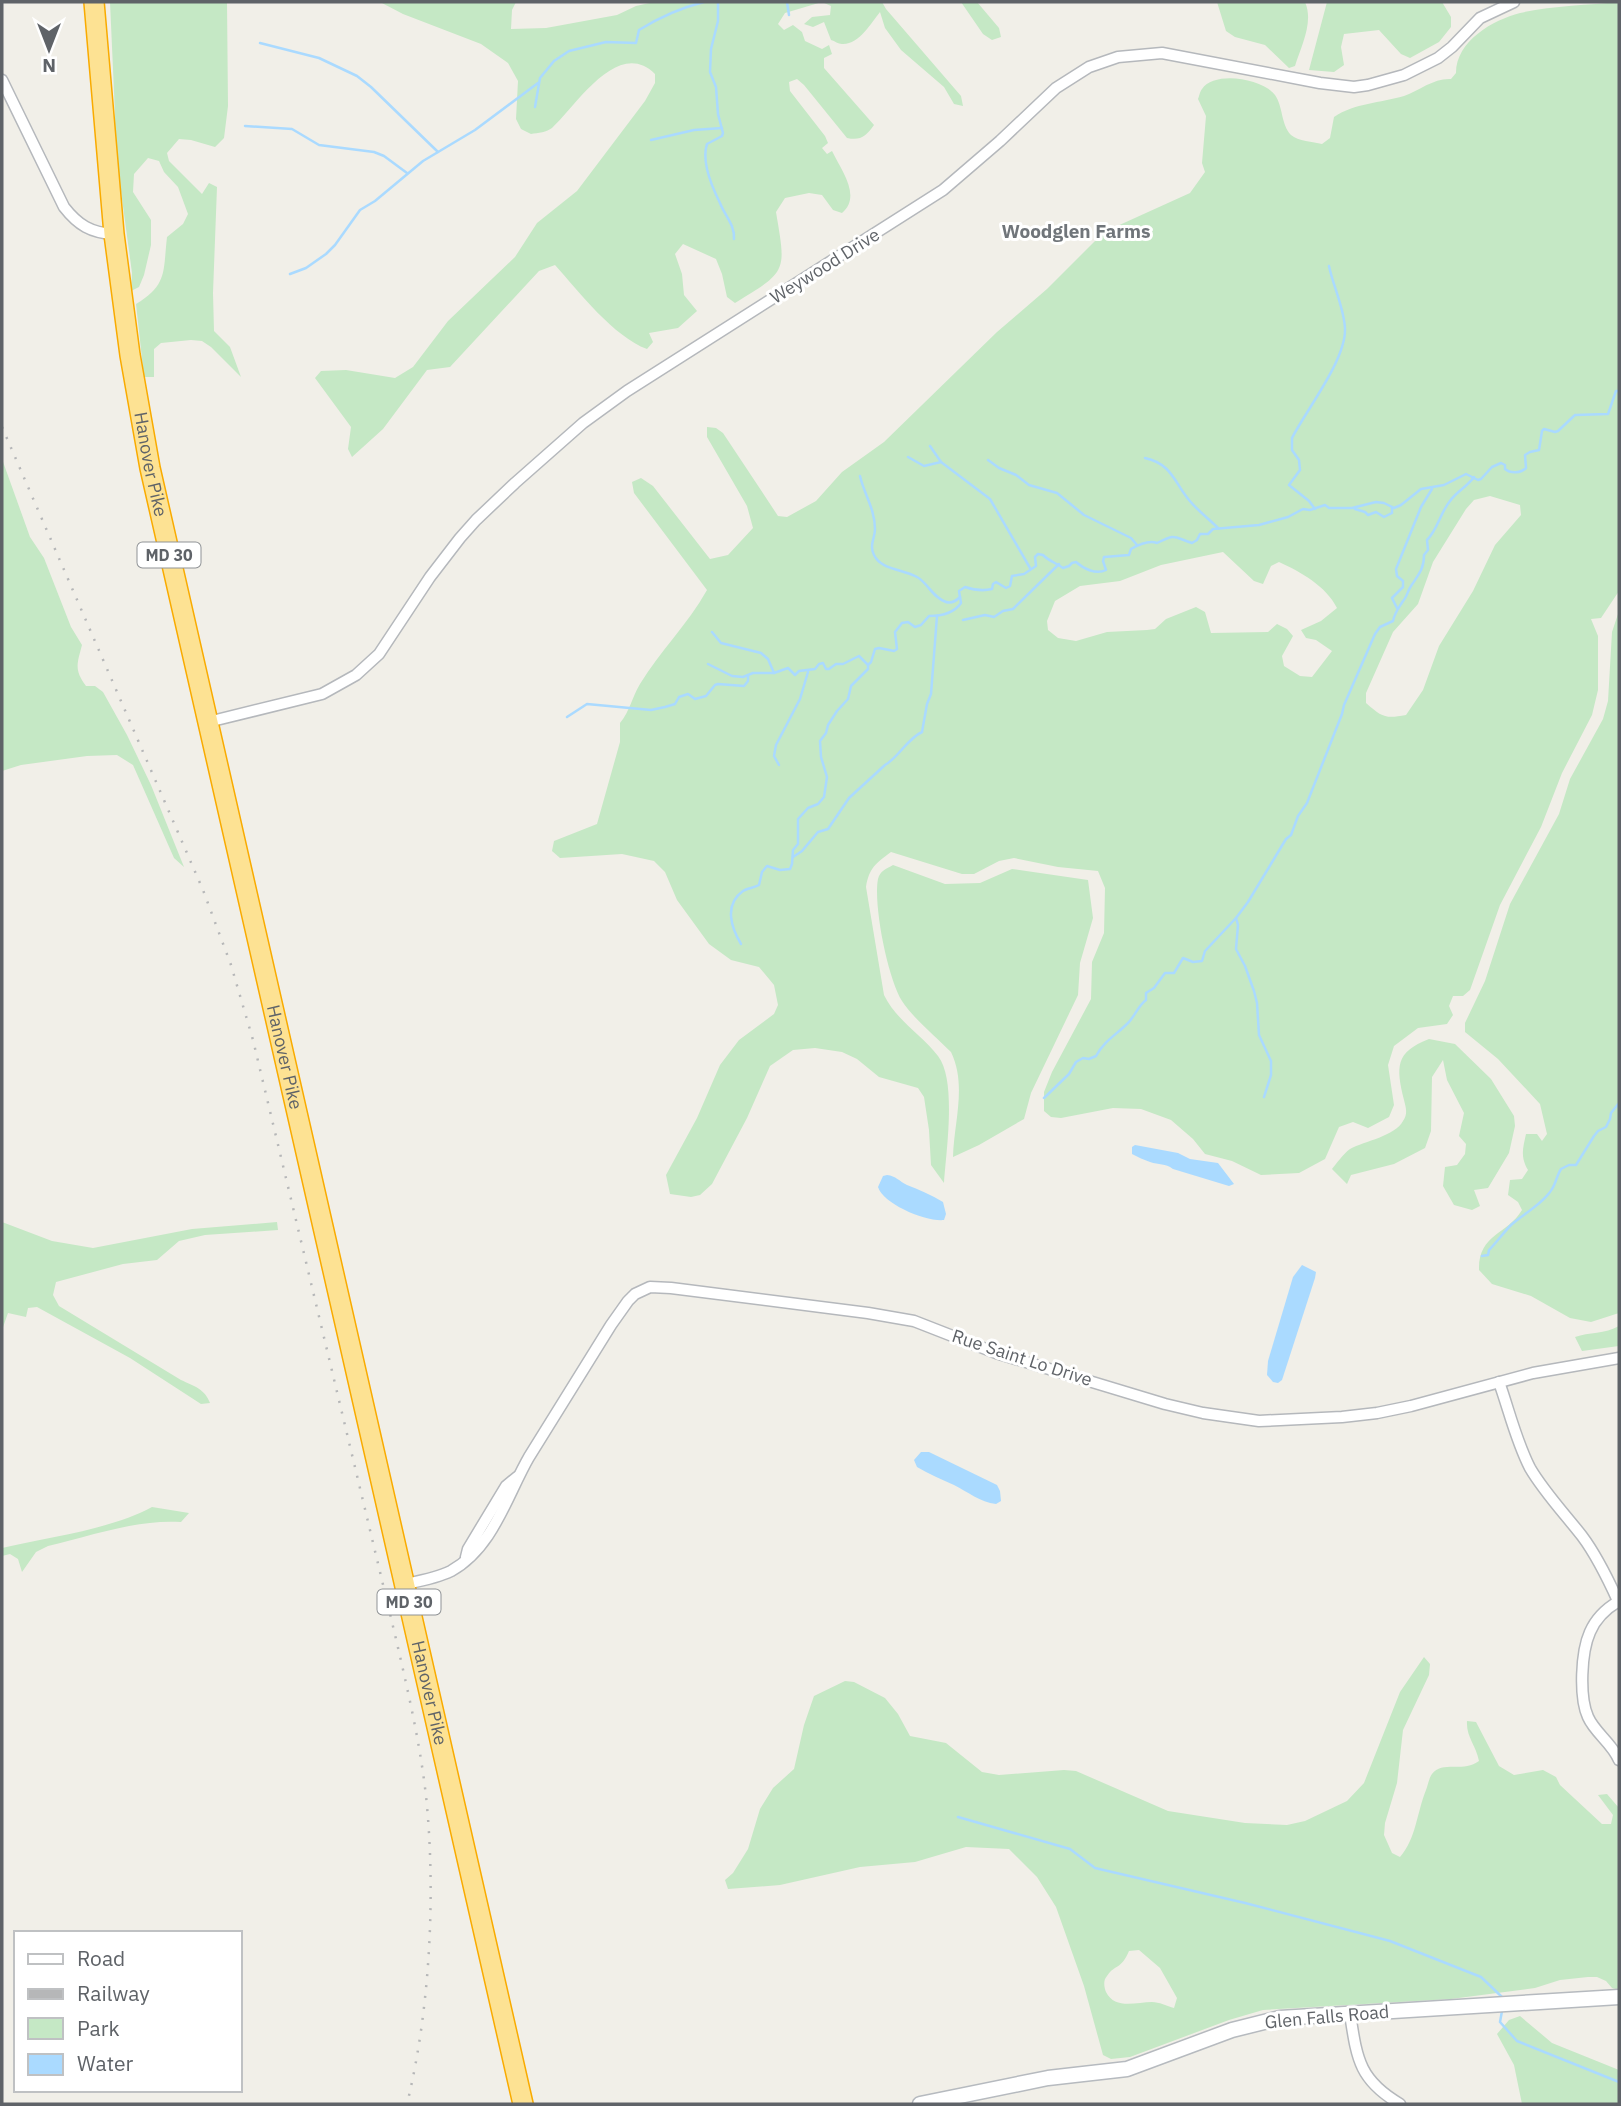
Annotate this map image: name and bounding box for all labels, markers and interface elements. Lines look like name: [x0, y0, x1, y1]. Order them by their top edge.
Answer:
north arrow: [14, 14, 84, 84]
text: N: [42, 54, 56, 78]
district label: Woodglen Farms: [1001, 219, 1151, 243]
street label: Weywood Drive: [766, 223, 884, 308]
street label: Hanover Pike: [129, 410, 173, 519]
road number: MD 30: [138, 542, 200, 568]
street label: Hanover Pike: [262, 1003, 308, 1112]
street label: Rue Saint Lo Drive: [949, 1324, 1095, 1391]
road number: MD 30: [378, 1590, 440, 1614]
street label: Hanover Pike: [407, 1638, 453, 1747]
legend: [14, 1931, 242, 2092]
text: Road: [77, 1944, 125, 1972]
text: Railway: [77, 1979, 150, 2007]
street label: Glen Falls Road: [1264, 2000, 1390, 2033]
text: Park: [77, 2014, 120, 2042]
text: Water: [77, 2049, 134, 2077]

